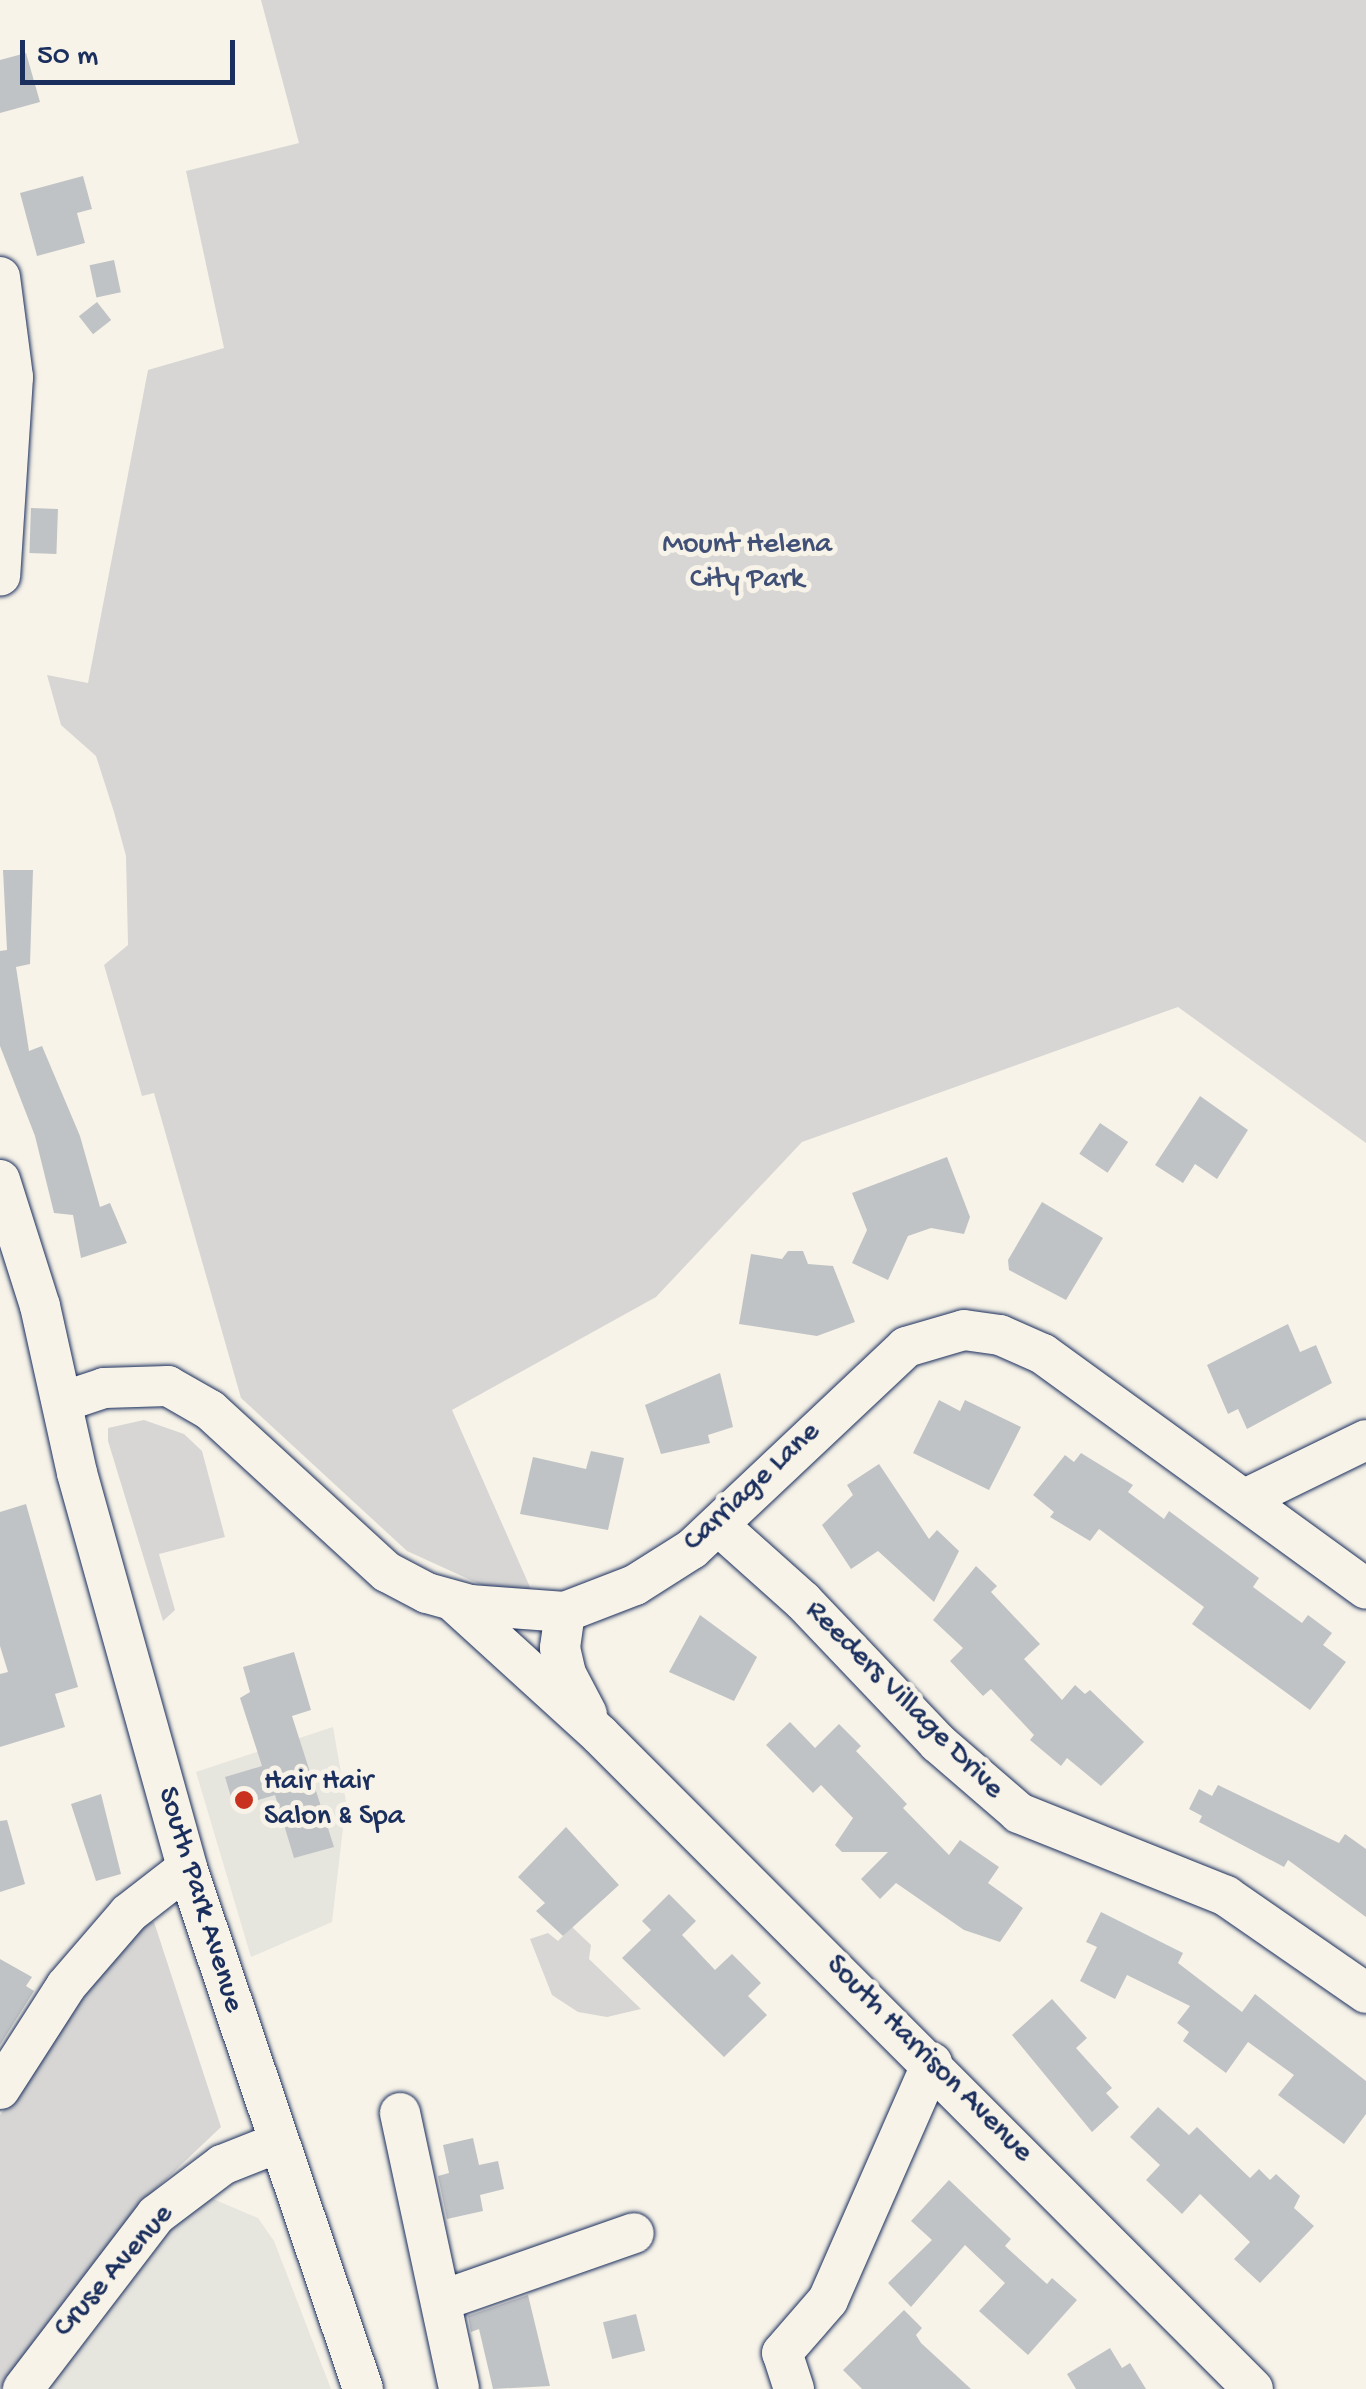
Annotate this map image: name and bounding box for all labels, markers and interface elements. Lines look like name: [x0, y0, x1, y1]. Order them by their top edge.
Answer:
scale bar: [25, 20, 240, 82]
text: 50 m: [37, 40, 98, 75]
park label: Mount Helena City Park: [662, 528, 832, 598]
street label: Carriage Lane: [677, 1415, 829, 1561]
street label: Reeders Village Drive: [796, 1594, 1010, 1808]
place label: Hair Hair Salon & Spa: [264, 1765, 404, 1836]
street label: South Park Avenue: [148, 1783, 250, 2017]
marker: Hair Hair Salon & Spa: [233, 1789, 255, 1811]
street label: South Harrison Avenue: [817, 1949, 1039, 2171]
street label: Cruse Avenue: [47, 2198, 183, 2346]

